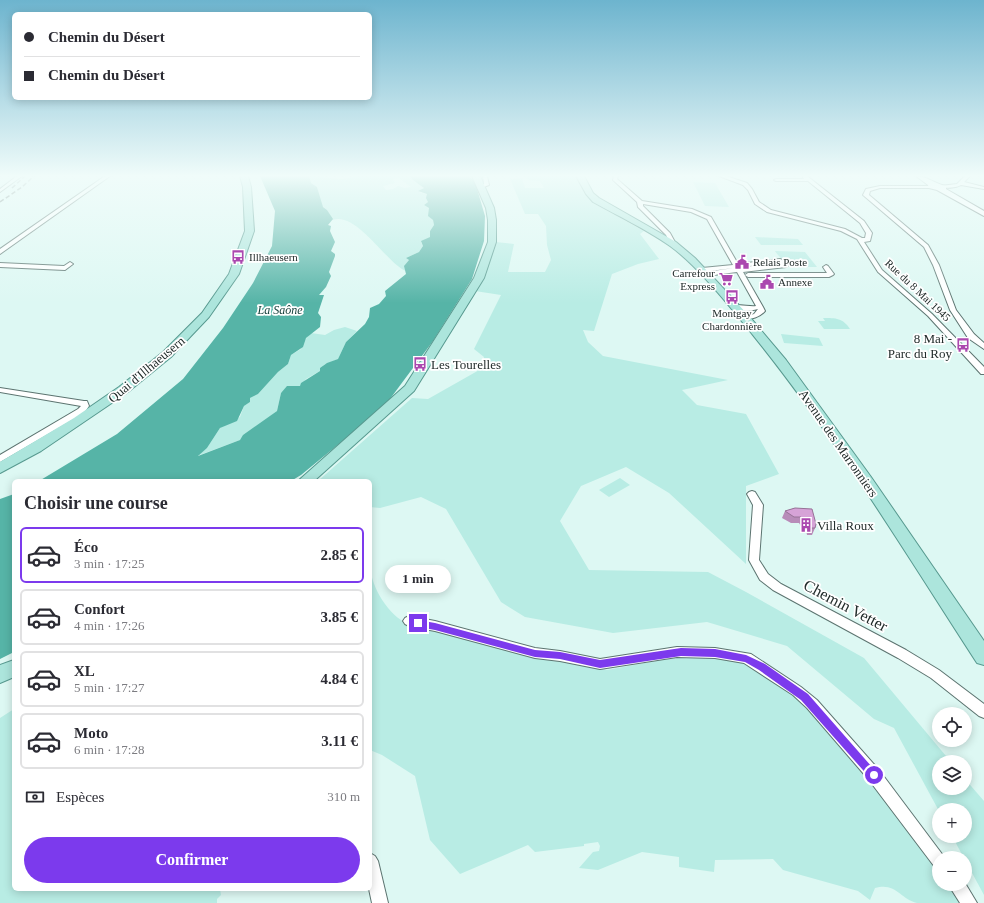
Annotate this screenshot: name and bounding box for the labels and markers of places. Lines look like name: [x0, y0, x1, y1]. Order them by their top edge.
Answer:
bus stop icon: Illhaeusern: [230, 249, 246, 265]
place label: Illhaeusern: [249, 251, 298, 263]
public building icon: Relais Poste: [734, 254, 750, 270]
place label: Relais Poste: [753, 256, 807, 268]
place label: Carrefour Express: [672, 267, 715, 292]
supermarket icon: Carrefour Express: [718, 271, 734, 287]
public building icon: Annexe: [759, 274, 775, 290]
place label: Annexe: [778, 276, 812, 288]
bus stop icon: Montgay Chardonnière: [724, 289, 740, 305]
place label: Montgay Chardonnière: [702, 307, 762, 332]
place label: 8 Mai - Parc du Roy: [888, 331, 952, 361]
bus stop icon: 8 Mai - Parc du Roy: [955, 337, 971, 353]
bus stop icon: Les Tourelles: [412, 356, 428, 372]
place label: Les Tourelles: [431, 357, 501, 372]
building icon: Villa Roux: [798, 517, 814, 533]
place label: Villa Roux: [817, 518, 874, 533]

